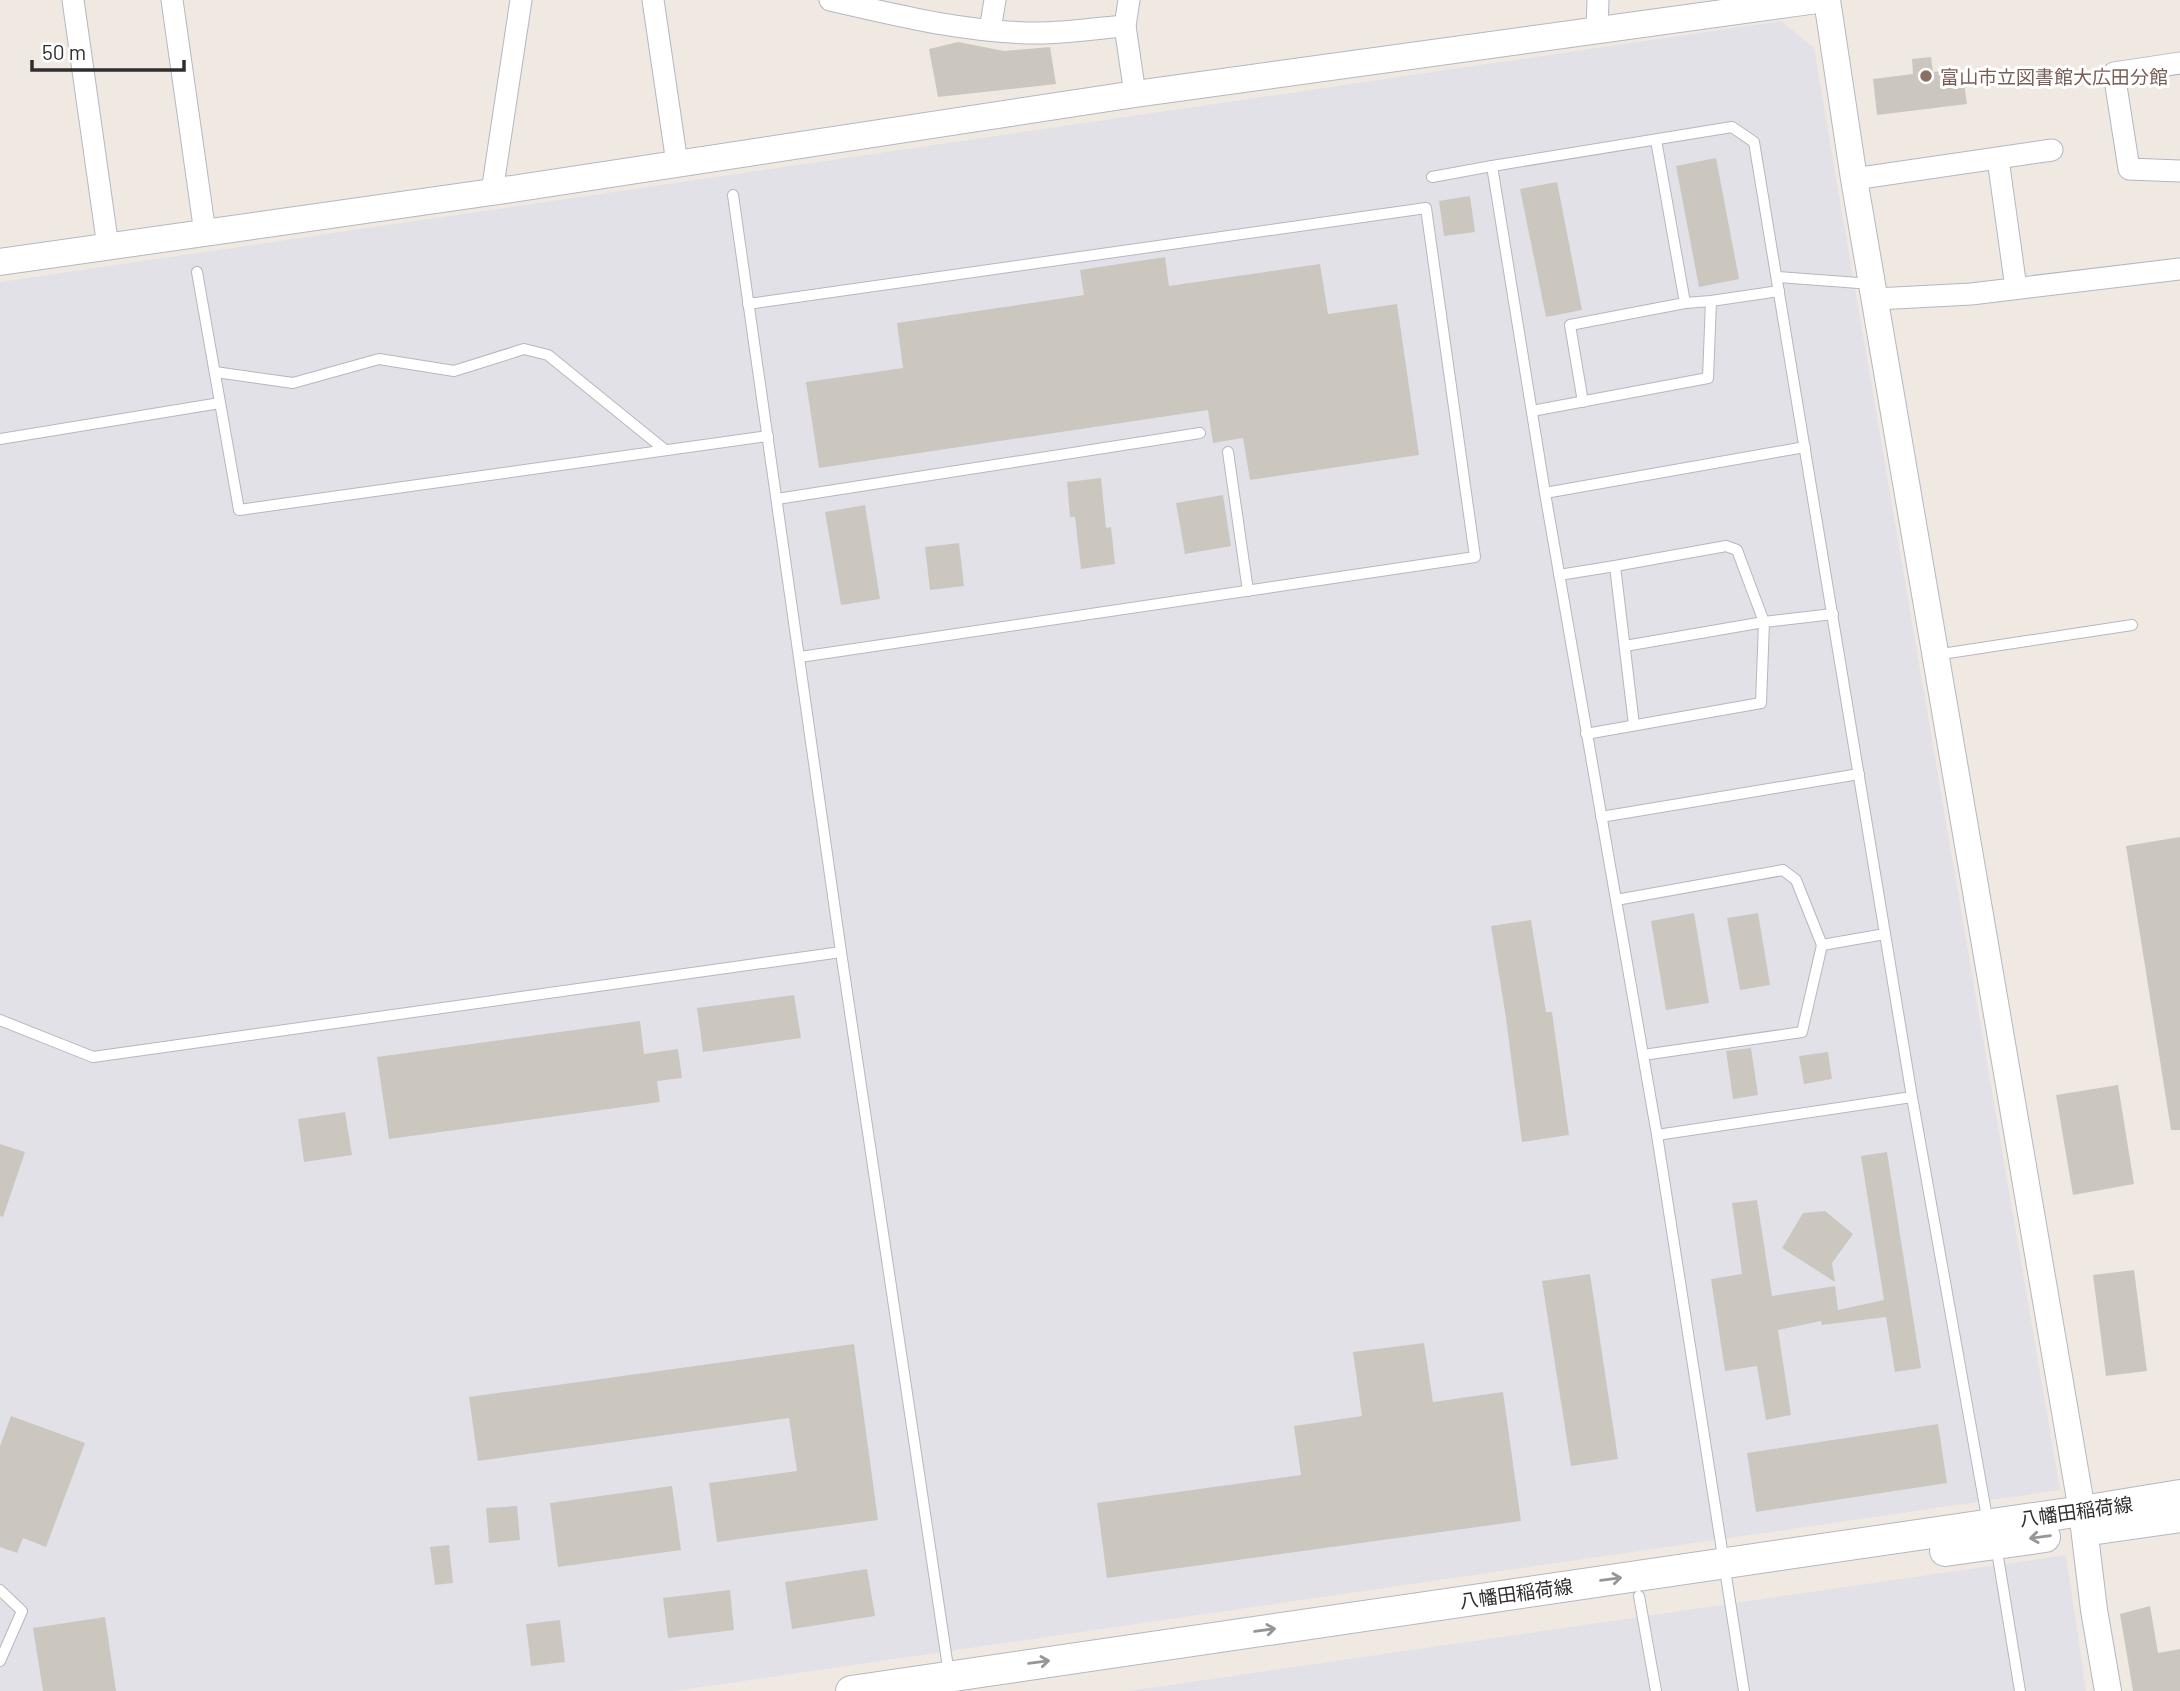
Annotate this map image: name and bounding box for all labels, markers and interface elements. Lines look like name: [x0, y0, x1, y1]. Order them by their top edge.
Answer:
scale bar: [32, 28, 184, 72]
text: 50 m: [42, 39, 86, 64]
place label: 富山市立図書館大広田分館: [1940, 65, 2168, 88]
marker: 富山市立図書館大広田分館: [1918, 68, 1934, 84]
street label: 八幡田稲荷線: [2018, 1492, 2134, 1530]
one-way arrow: [2029, 1531, 2052, 1544]
one-way arrow: [1599, 1573, 1622, 1586]
street label: 八幡田稲荷線: [1458, 1574, 1574, 1612]
one-way arrow: [1253, 1623, 1276, 1636]
one-way arrow: [1028, 1655, 1050, 1668]

